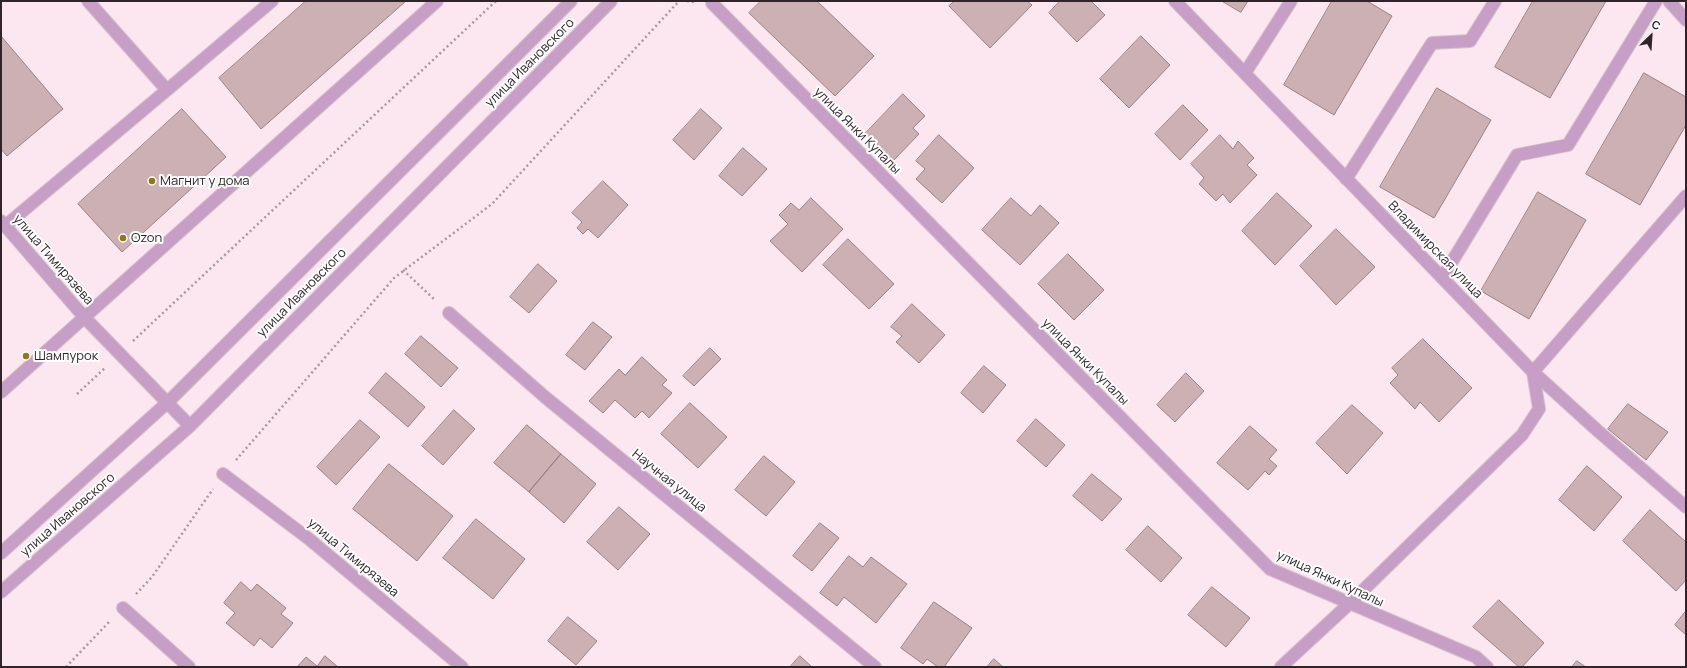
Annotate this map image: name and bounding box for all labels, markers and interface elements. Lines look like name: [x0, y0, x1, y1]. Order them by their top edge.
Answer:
street label: улица Ивановского: [482, 15, 578, 111]
north arrow: [1631, 16, 1671, 56]
text: С: [1649, 16, 1663, 33]
street label: улица Янки Купалы: [810, 84, 904, 178]
place label: Магнит у дома: [160, 173, 250, 189]
marker: Магнит у дома: [147, 176, 157, 186]
street label: Владимирская улица: [1384, 198, 1486, 302]
street label: улица Тимирязева: [10, 212, 96, 308]
place label: Ozon: [131, 230, 162, 246]
marker: Ozon: [118, 233, 128, 243]
street label: улица Ивановского: [254, 245, 350, 341]
street label: улица Янки Купалы: [1038, 315, 1132, 409]
place label: Шампурок: [34, 348, 98, 364]
marker: Шампурок: [21, 351, 31, 361]
street label: Научная улица: [629, 446, 709, 516]
street label: улица Ивановского: [18, 470, 118, 560]
street label: улица Тимирязева: [304, 515, 402, 601]
street label: улица Янки Купалы: [1274, 547, 1386, 611]

